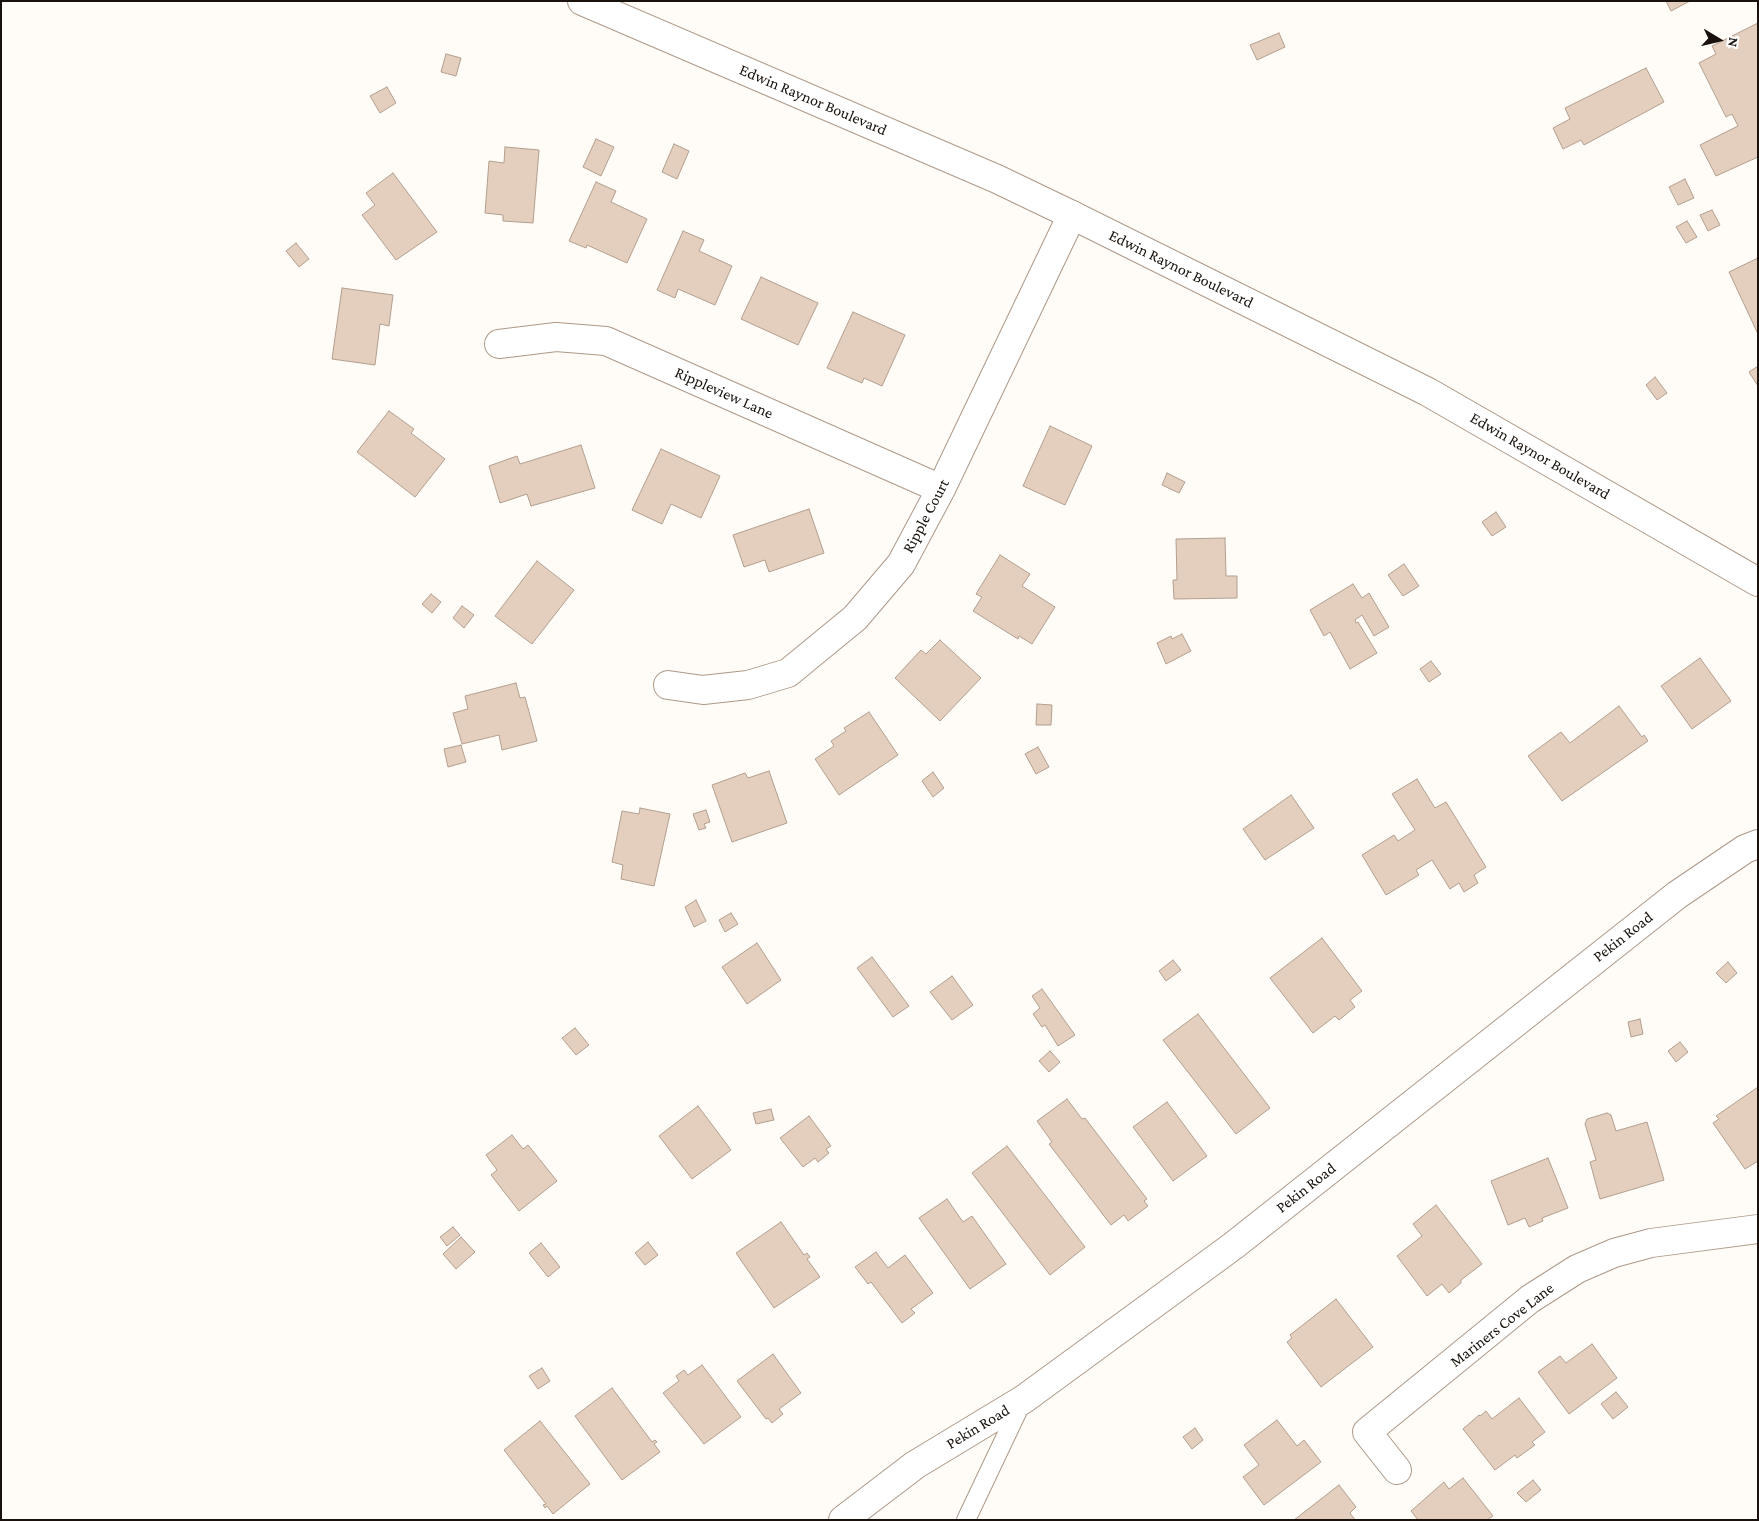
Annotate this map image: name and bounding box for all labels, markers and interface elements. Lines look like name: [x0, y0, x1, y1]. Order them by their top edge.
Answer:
north arrow: [1694, 15, 1744, 65]
text: N: [1725, 36, 1742, 48]
street label: Edwin Raynor Boulevard: [736, 60, 890, 140]
street label: Edwin Raynor Boulevard: [1106, 226, 1256, 312]
street label: Rippleview Lane: [672, 363, 776, 423]
street label: Edwin Raynor Boulevard: [1467, 408, 1613, 504]
street label: Ripple Court: [899, 476, 953, 556]
street label: Pekin Road: [1589, 908, 1657, 966]
street label: Pekin Road: [1272, 1159, 1340, 1217]
street label: Mariners Cove Lane: [1446, 1278, 1558, 1372]
street label: Pekin Road: [943, 1401, 1013, 1453]

